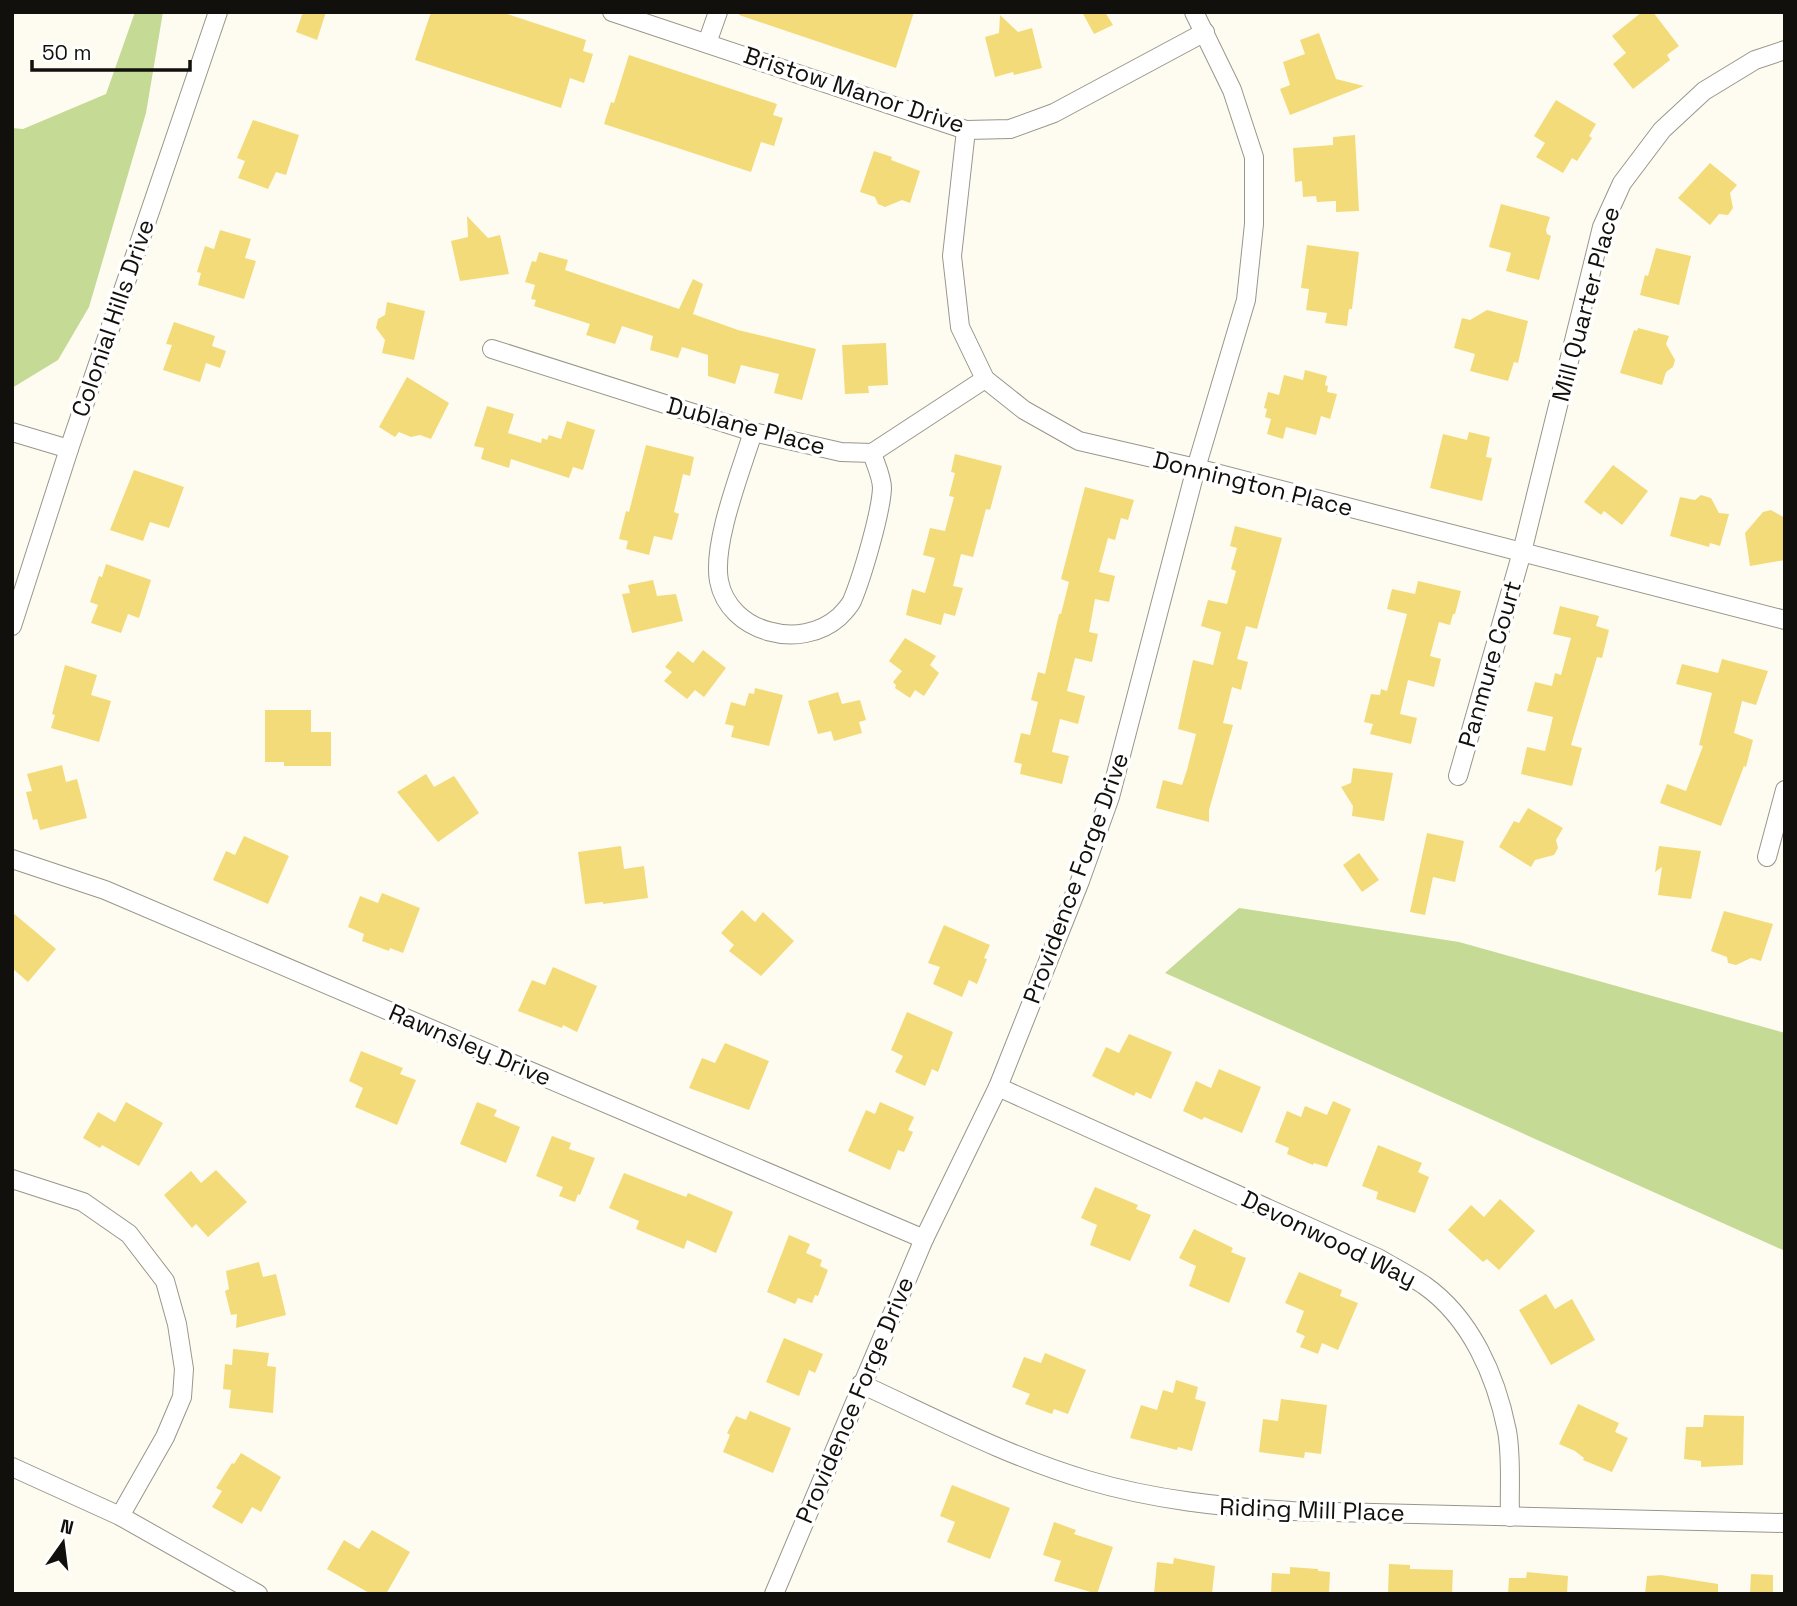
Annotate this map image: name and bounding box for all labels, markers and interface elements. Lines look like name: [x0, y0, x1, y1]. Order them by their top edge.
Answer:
scale bar: [32, 28, 189, 72]
text: 50 m: [42, 39, 92, 66]
street label: Bristow Manor Drive: [740, 39, 969, 140]
street label: Mill Quarter Place: [1545, 203, 1626, 405]
street label: Colonial Hills Drive: [64, 215, 161, 421]
street label: Dublane Place: [663, 389, 829, 462]
street label: Donnington Place: [1150, 444, 1356, 523]
street label: Panmure Court: [1451, 577, 1528, 751]
street label: Providence Forge Drive: [1016, 748, 1135, 1008]
street label: Rawnsley Drive: [384, 996, 556, 1093]
street label: Devonwood Way: [1237, 1183, 1422, 1294]
street label: Providence Forge Drive: [789, 1272, 921, 1528]
street label: Riding Mill Place: [1219, 1491, 1405, 1528]
north arrow: [28, 1508, 98, 1578]
text: N: [58, 1513, 76, 1541]

